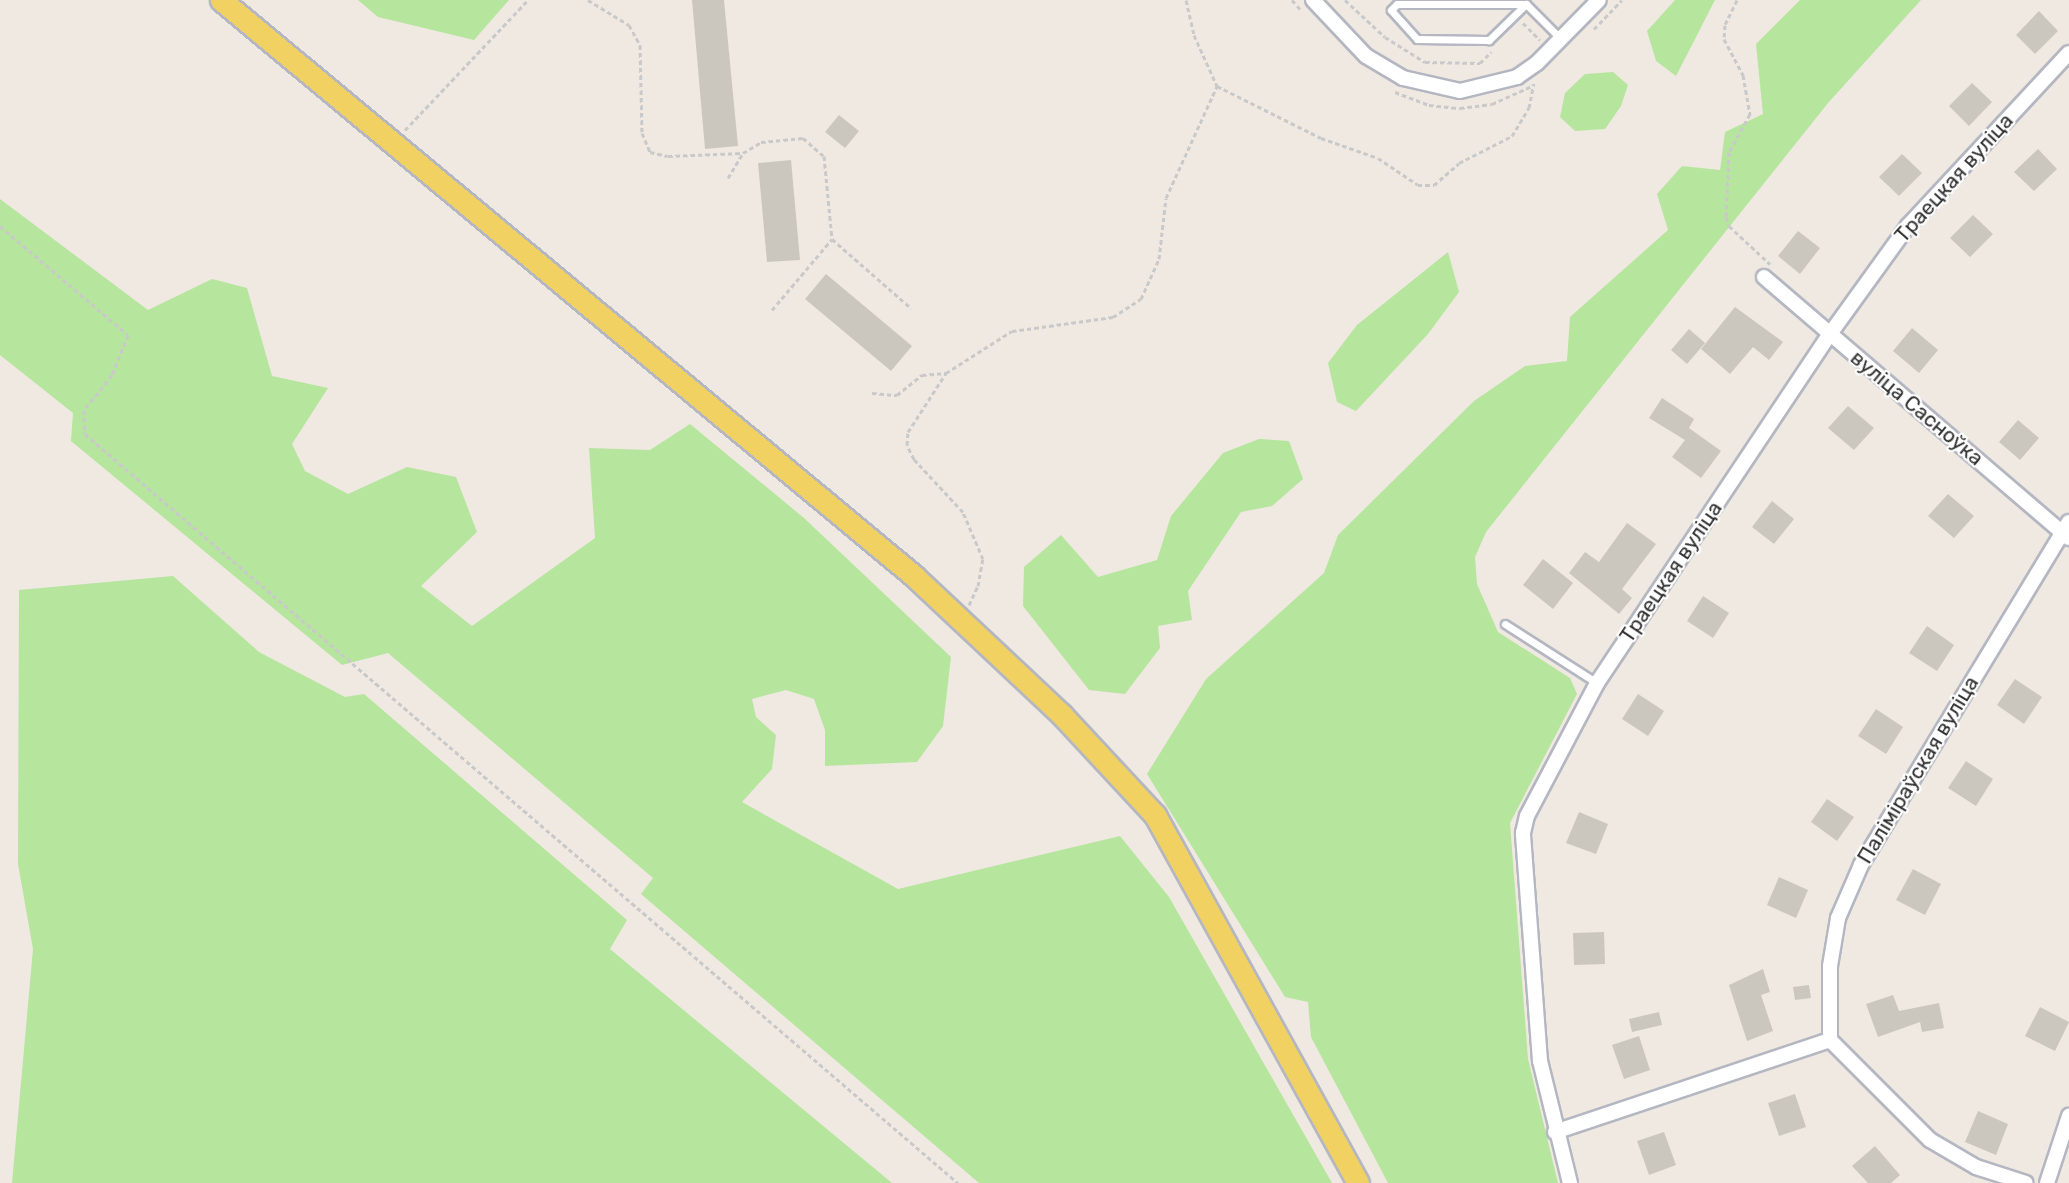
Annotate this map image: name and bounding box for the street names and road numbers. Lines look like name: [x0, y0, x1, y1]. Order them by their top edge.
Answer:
street label: Траецкая вуліца: [1889, 108, 2019, 248]
street label: вуліца Сасноўка: [1845, 345, 1989, 471]
street label: Траецкая вуліца: [1614, 497, 1728, 647]
street label: Паліміраўская вуліца: [1852, 672, 1984, 868]

